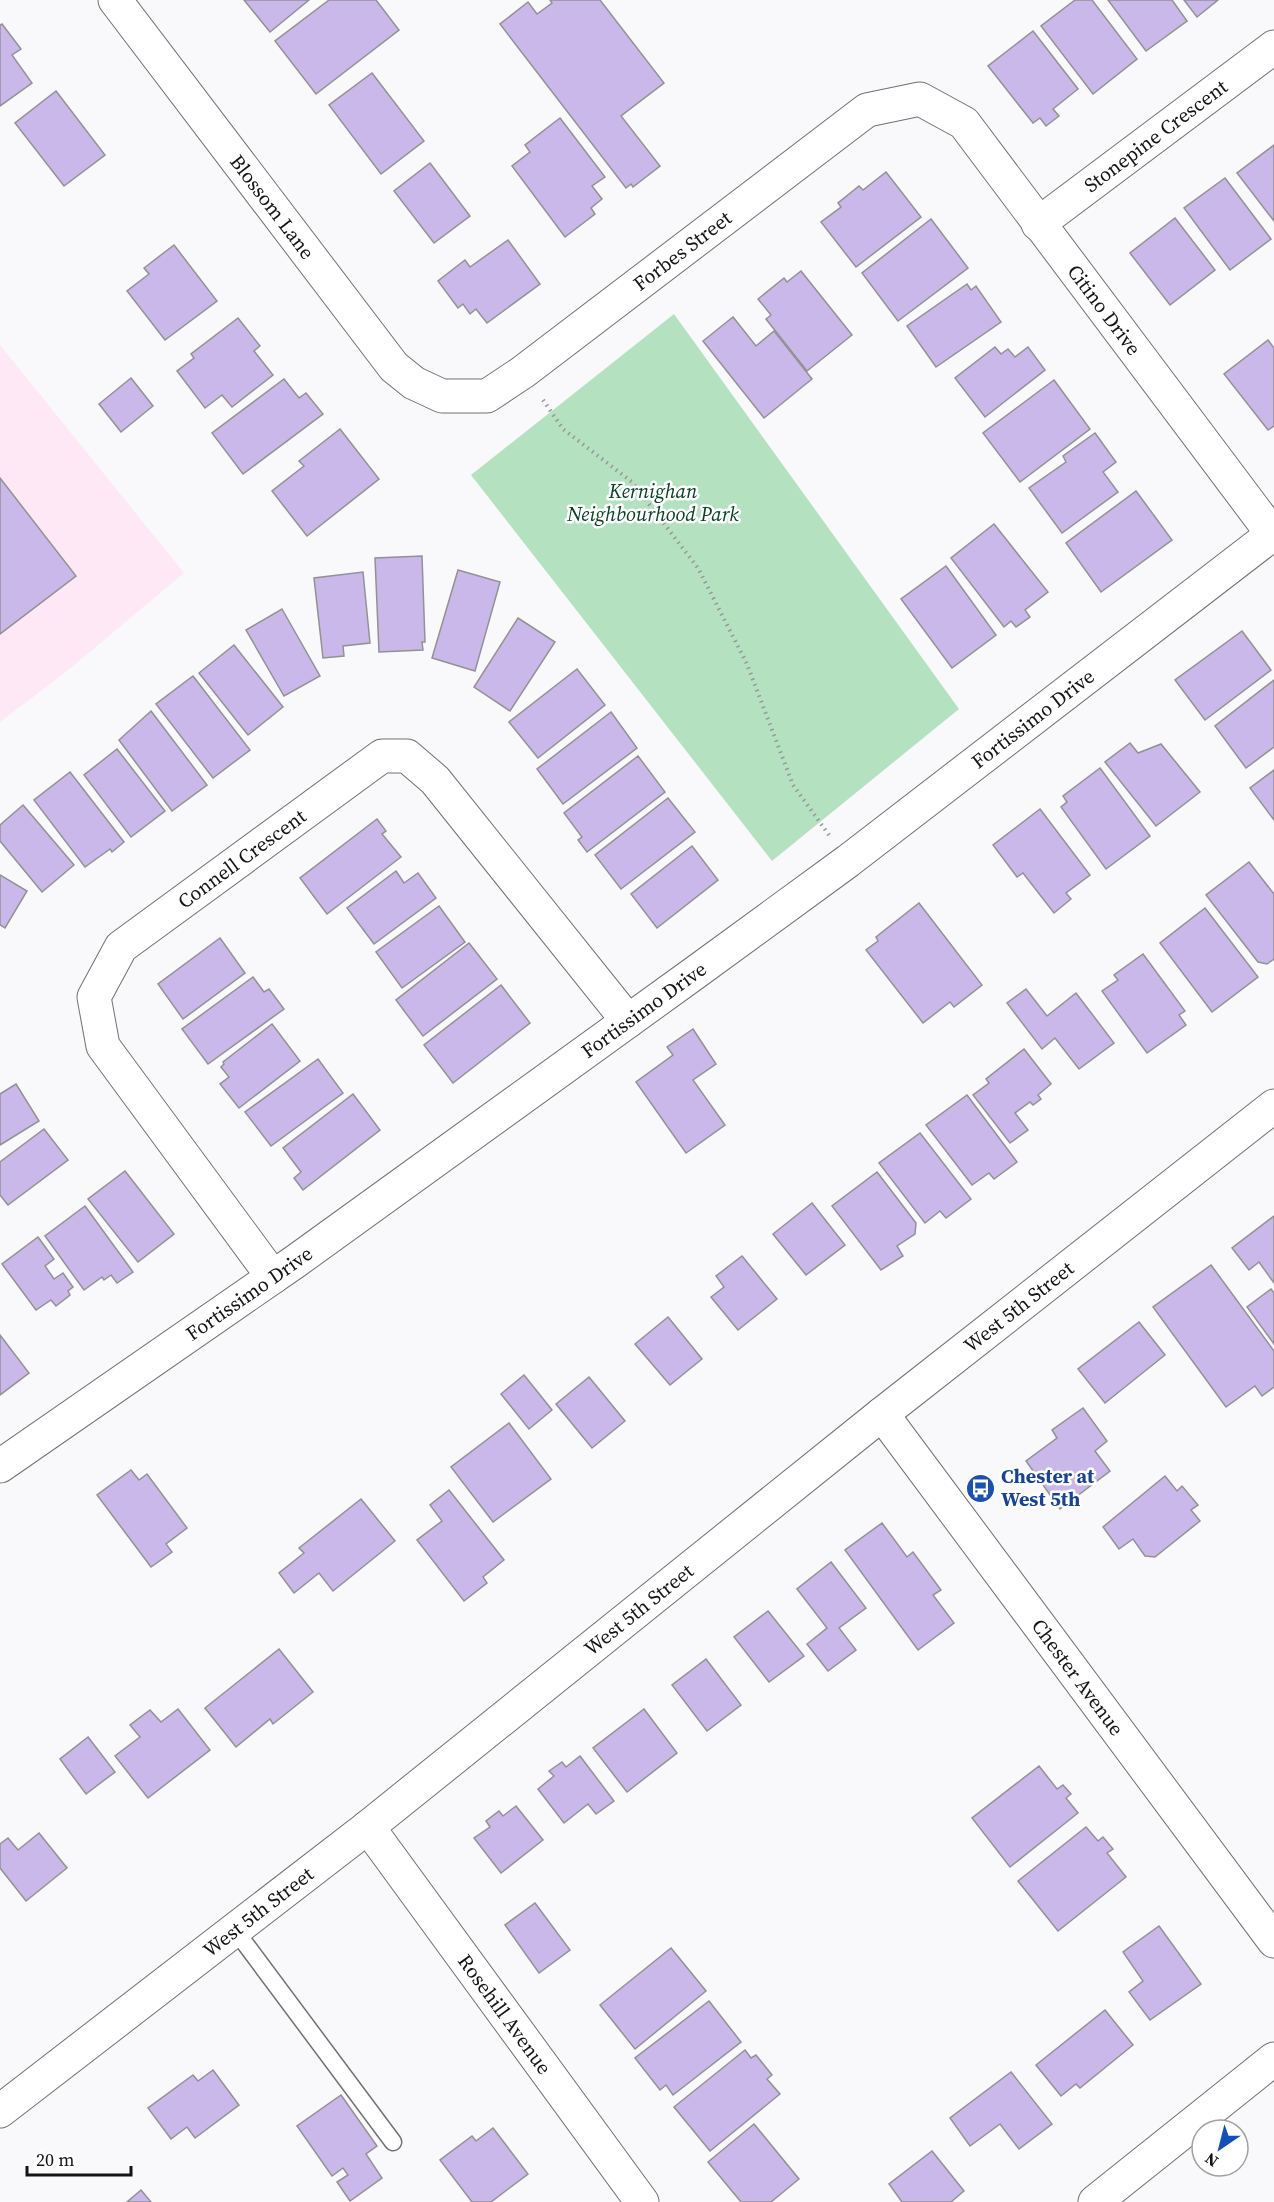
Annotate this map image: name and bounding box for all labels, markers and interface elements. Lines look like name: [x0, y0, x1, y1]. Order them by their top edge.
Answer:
street label: Stonepine Crescent: [1078, 73, 1233, 199]
street label: Blossom Lane: [223, 149, 321, 265]
street label: Forbes Street: [627, 204, 738, 297]
street label: Citino Drive: [1061, 259, 1148, 361]
park label: Kernighan Neighbourhood Park: [566, 477, 739, 528]
street label: Fortissimo Drive: [966, 662, 1100, 775]
street label: Connell Crescent: [172, 802, 312, 915]
street label: Fortissimo Drive: [575, 955, 712, 1065]
street label: Fortissimo Drive: [180, 1240, 318, 1347]
street label: West 5th Street: [958, 1254, 1080, 1359]
place label: Chester at West 5th: [1001, 1462, 1095, 1513]
bus stop icon: Chester at West 5th: [964, 1472, 996, 1504]
street label: West 5th Street: [578, 1557, 700, 1662]
street label: Chester Avenue: [1025, 1613, 1131, 1741]
street label: West 5th Street: [197, 1860, 320, 1963]
street label: Rosehill Avenue: [451, 1948, 558, 2080]
north arrow: [1190, 2118, 1250, 2178]
scale bar: [27, 2139, 130, 2177]
text: 20 m: [36, 2147, 74, 2172]
text: N: [1200, 2148, 1222, 2173]

